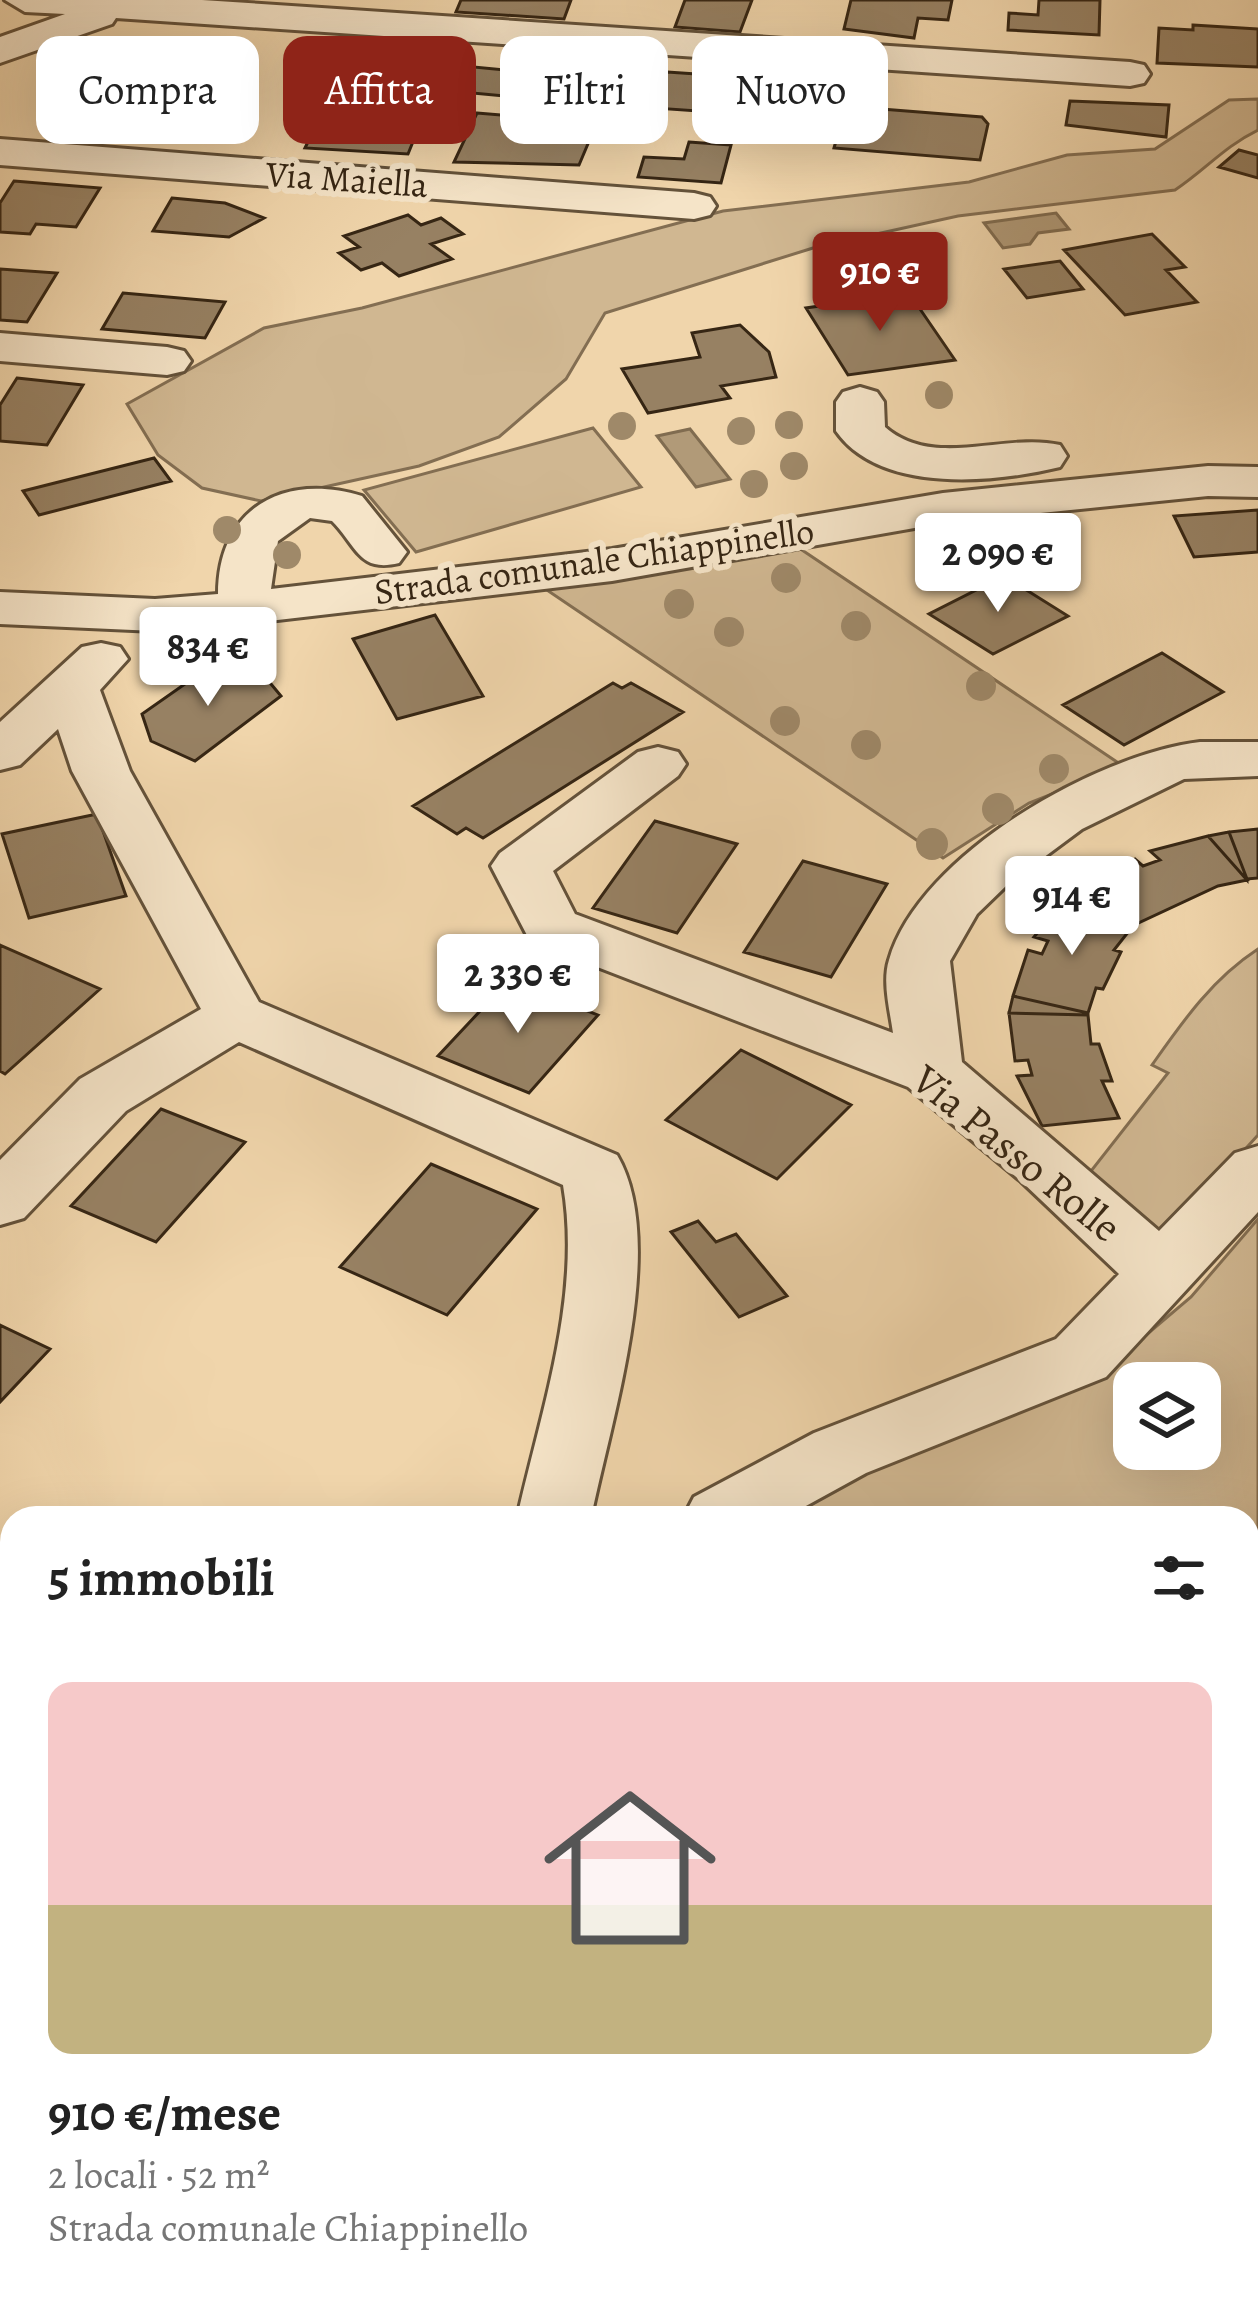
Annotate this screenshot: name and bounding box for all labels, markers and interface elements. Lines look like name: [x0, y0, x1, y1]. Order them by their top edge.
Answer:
chip: Compra: [36, 36, 259, 144]
chip: Affitta: [283, 36, 476, 144]
chip: Filtri: [500, 36, 668, 144]
chip: Nuovo: [692, 36, 888, 144]
street label: Via Maiella: [263, 149, 430, 209]
pin: 910 €: [796, 232, 964, 334]
text: 910 €: [840, 244, 920, 297]
street label: Strada comunale Chiappinello: [371, 506, 817, 616]
pin: 2 090 €: [887, 513, 1109, 615]
text: 2 090 €: [942, 525, 1054, 578]
pin: 834 €: [124, 607, 292, 709]
text: 834 €: [167, 619, 250, 672]
pin: 914 €: [988, 856, 1156, 958]
text: 914 €: [1032, 868, 1112, 921]
pin: 2 330 €: [407, 934, 629, 1036]
text: 2 330 €: [464, 946, 572, 999]
street label: Via Passo Rolle: [900, 1051, 1133, 1255]
map controls: [1113, 1362, 1221, 1470]
button: layers: [1113, 1362, 1221, 1470]
text: 5 immobili: [48, 1543, 275, 1613]
icon: filters: [1146, 1545, 1212, 1611]
icon: home: [522, 1760, 738, 1976]
text: 910 €/mese: [48, 2078, 281, 2148]
text: 2 locali · 52 m²: [48, 2148, 269, 2201]
text: Strada comunale Chiappinello: [48, 2201, 528, 2254]

